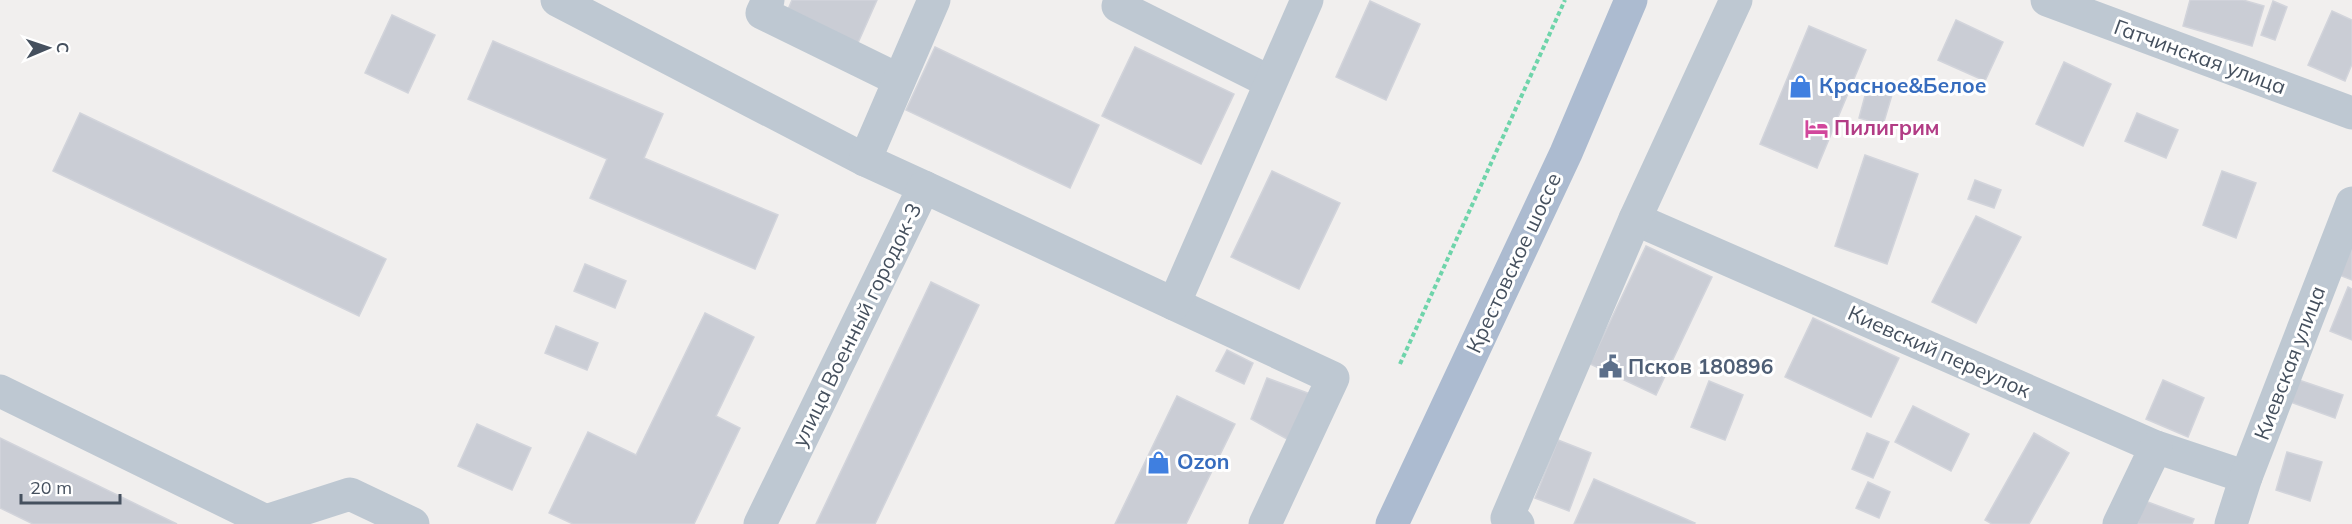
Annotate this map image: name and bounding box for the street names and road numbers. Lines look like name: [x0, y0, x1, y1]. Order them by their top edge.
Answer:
street label: Гатчинская улица: [2111, 13, 2290, 99]
street label: Крестовское шоссе: [1460, 168, 1566, 357]
street label: улица Военный городок-3: [786, 198, 927, 451]
street label: Киевская улица: [2248, 282, 2330, 443]
street label: Киевский переулок: [1844, 299, 2035, 403]

